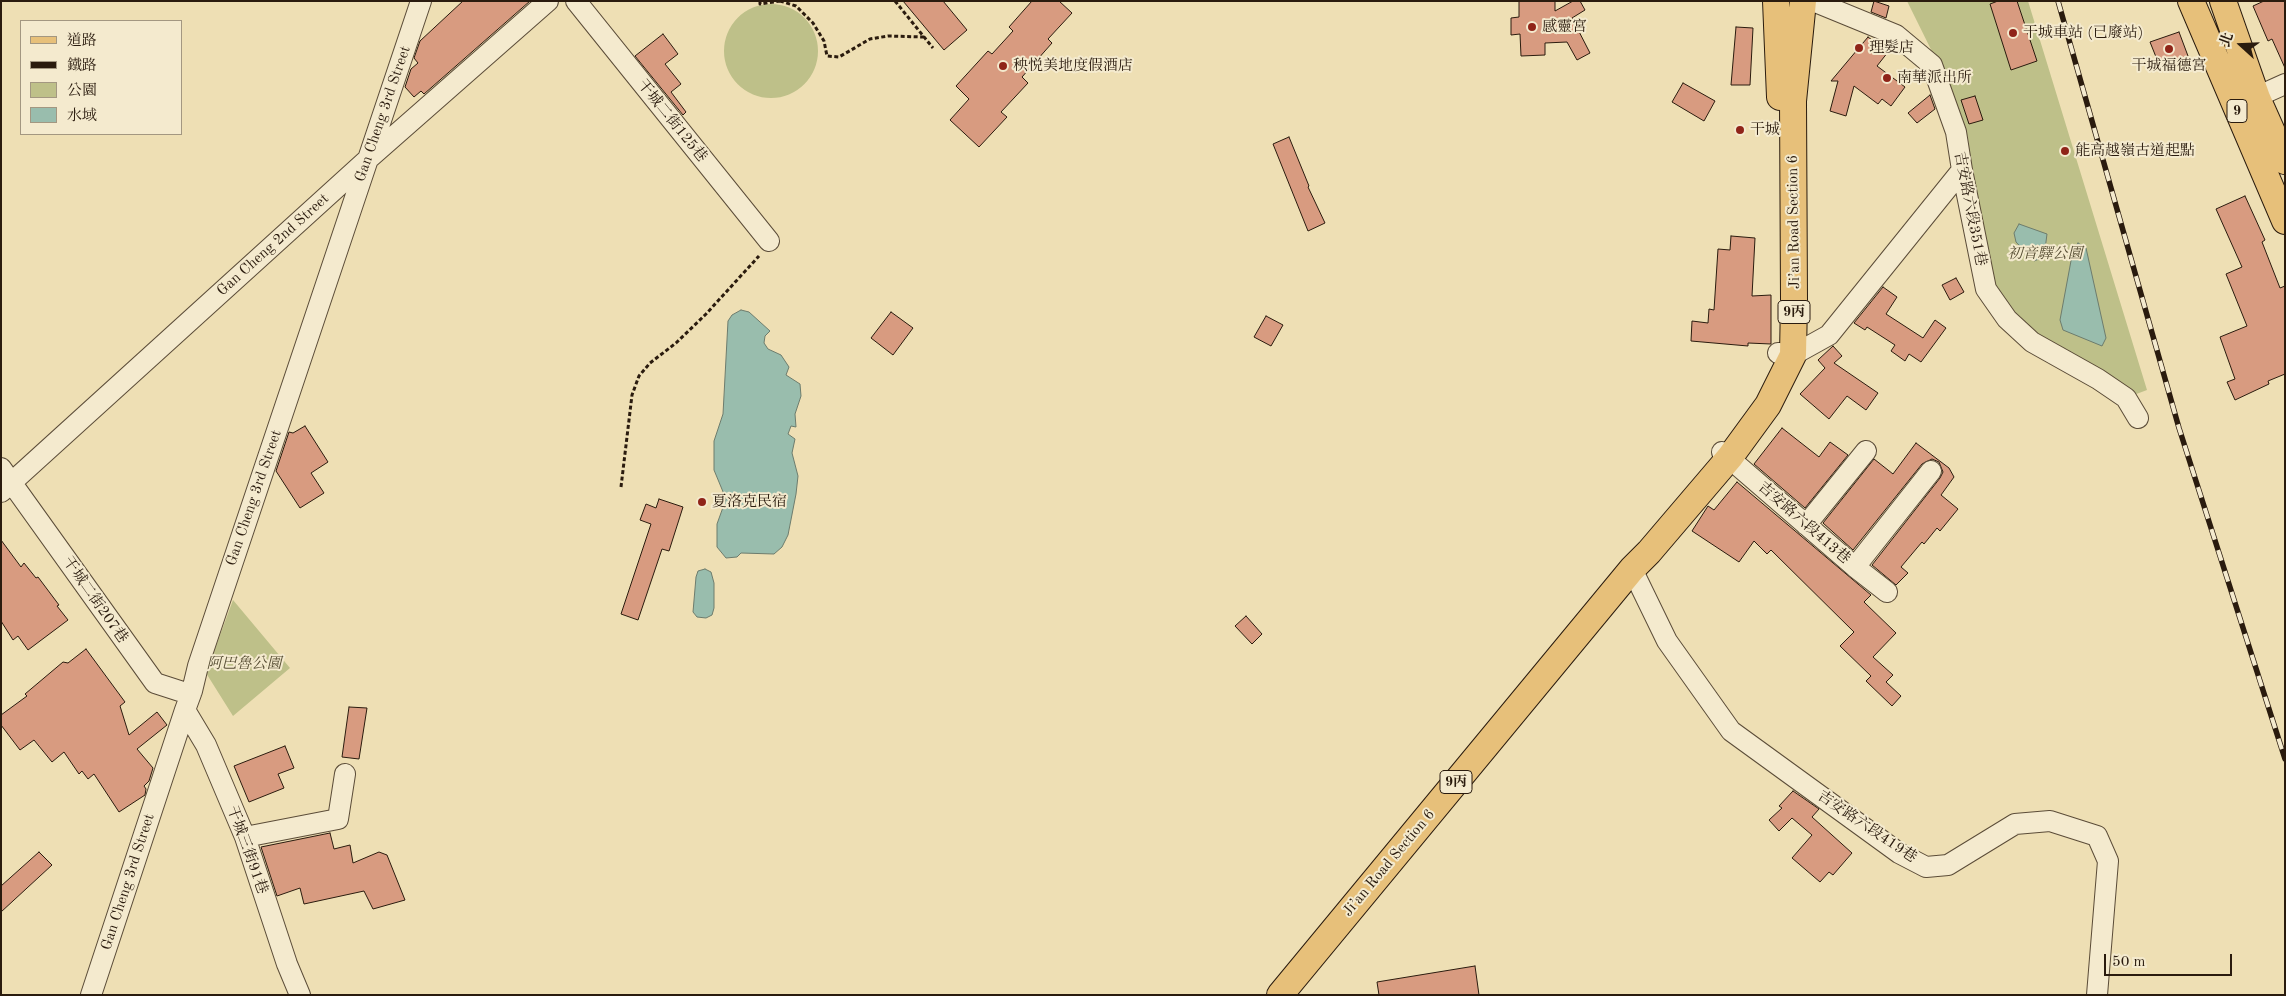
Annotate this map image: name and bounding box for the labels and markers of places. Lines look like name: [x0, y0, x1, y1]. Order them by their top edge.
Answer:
place label: 感靈宮: [1542, 18, 1587, 36]
marker: 感靈宮: [1526, 21, 1538, 33]
place label: 干城車站 (已廢站): [2023, 24, 2143, 42]
marker: 干城車站 (已廢站): [2007, 27, 2019, 39]
place label: 理髮店: [1869, 39, 1914, 57]
marker: 理髮店: [1853, 42, 1865, 54]
marker: 干城福德宮: [2163, 43, 2175, 55]
place label: 秧悦美地度假酒店: [1013, 57, 1133, 75]
place label: 干城福德宮: [2132, 57, 2206, 75]
marker: 秧悦美地度假酒店: [997, 60, 1009, 72]
place label: 南華派出所: [1897, 69, 1972, 87]
marker: 南華派出所: [1881, 72, 1893, 84]
place label: 干城: [1750, 121, 1780, 139]
marker: 干城: [1734, 124, 1746, 136]
place label: 能高越嶺古道起點: [2075, 142, 2195, 160]
marker: 能高越嶺古道起點: [2059, 145, 2071, 157]
place label: 夏洛克民宿: [712, 493, 787, 511]
marker: 夏洛克民宿: [696, 496, 708, 508]

